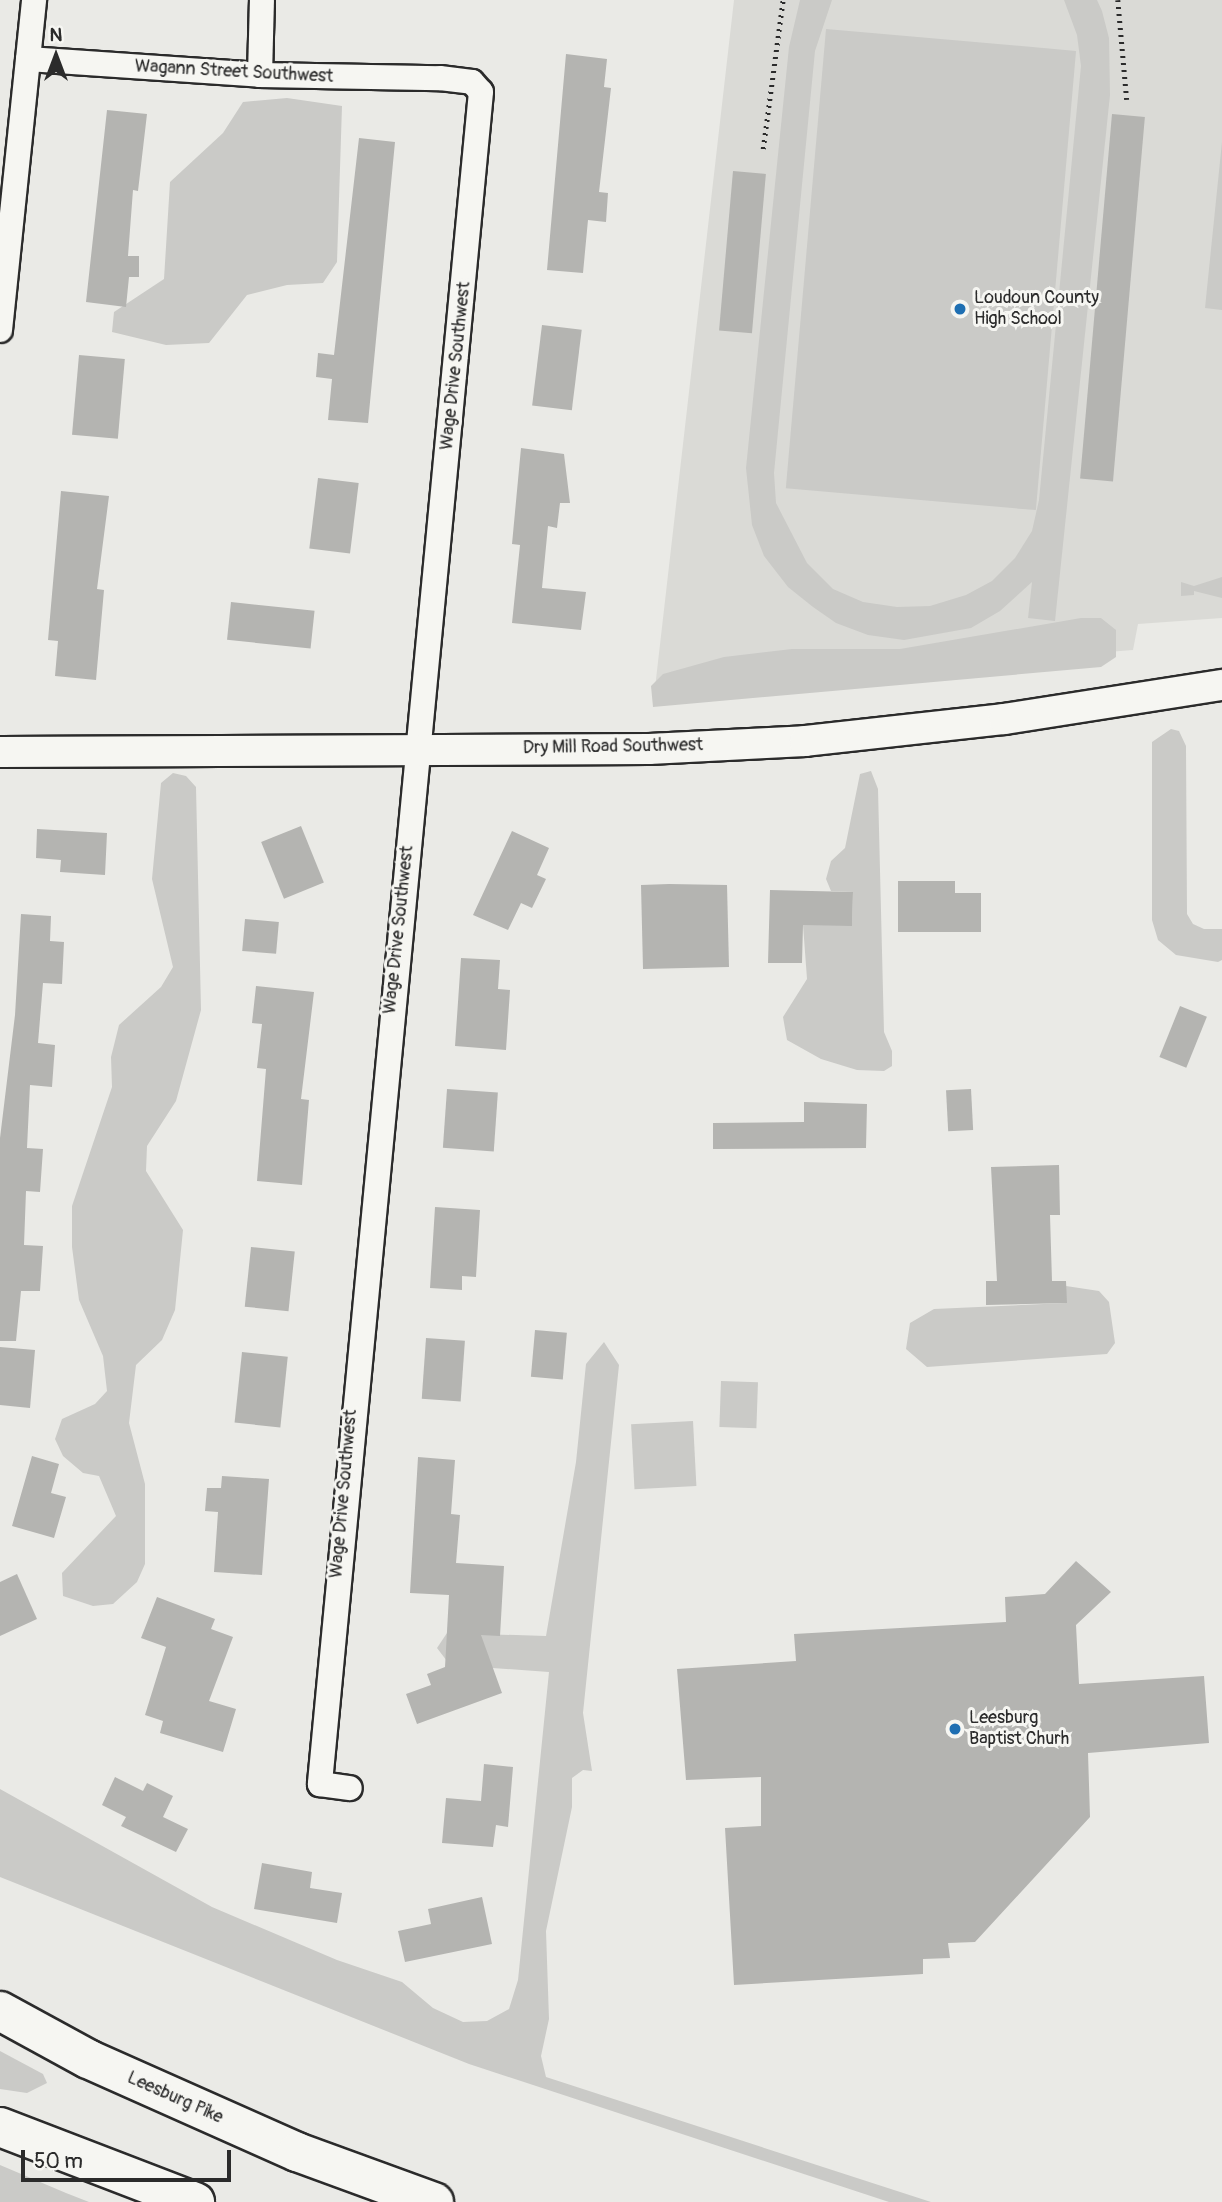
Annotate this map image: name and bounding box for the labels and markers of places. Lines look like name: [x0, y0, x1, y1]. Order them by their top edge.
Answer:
place label: Loudoun County High School: [974, 288, 1099, 330]
marker: Loudoun County High School: [952, 301, 968, 317]
place label: Leesburg Baptist Churh: [969, 1708, 1069, 1750]
marker: Leesburg Baptist Churh: [947, 1721, 963, 1737]

